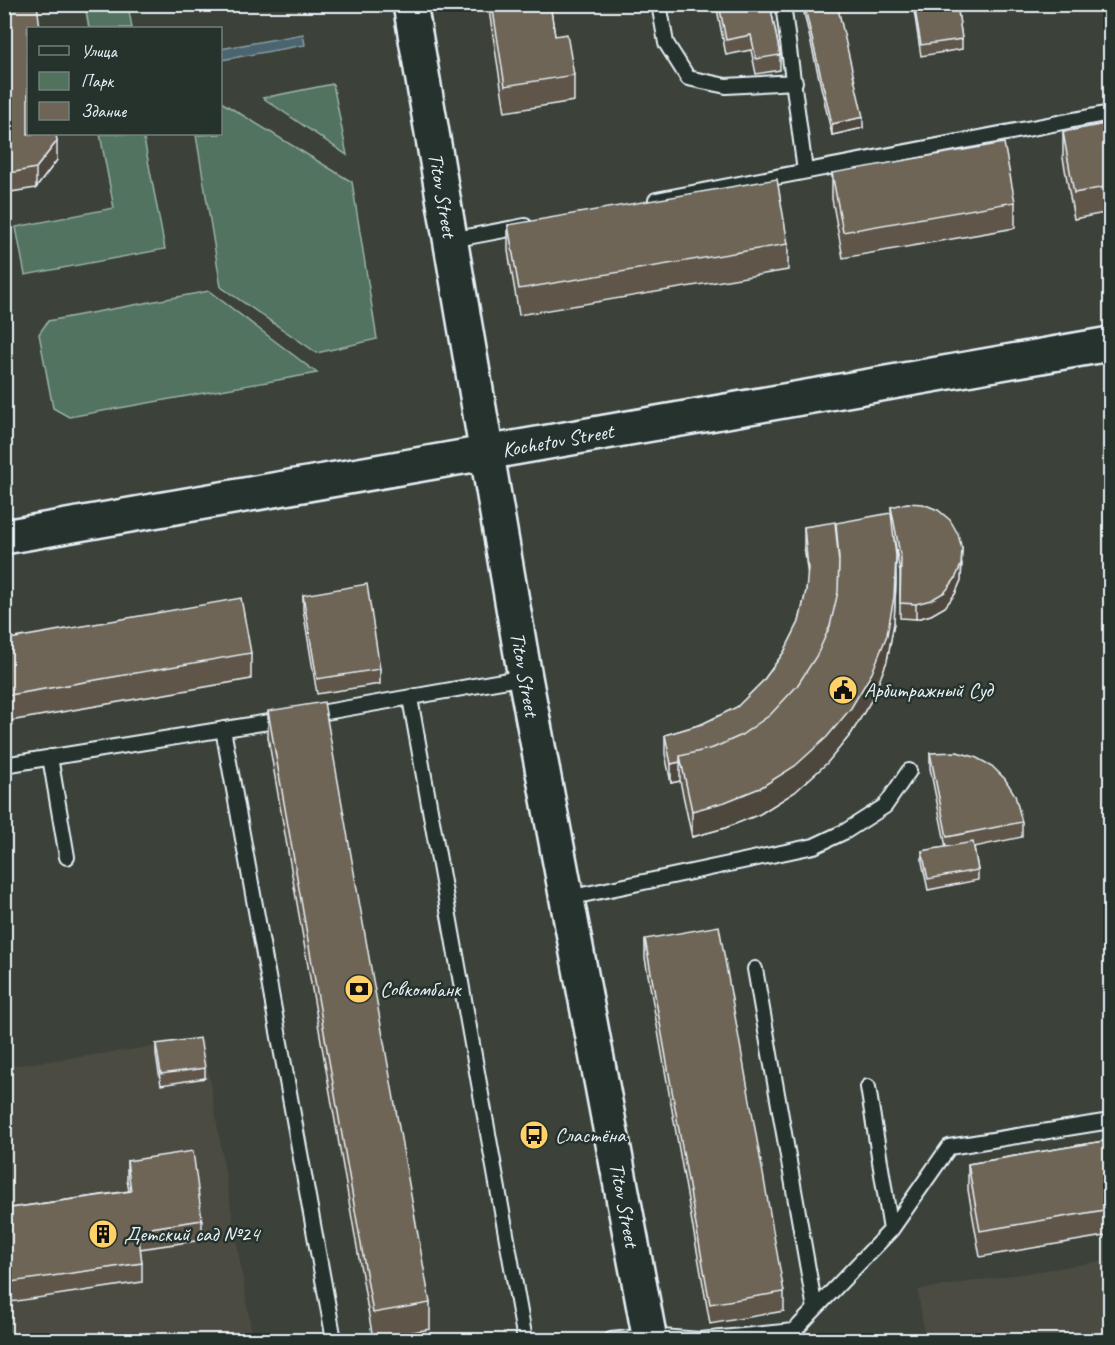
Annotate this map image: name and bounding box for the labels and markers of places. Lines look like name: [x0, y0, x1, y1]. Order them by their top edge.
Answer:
public building icon: Арбитражный Суд: [827, 674, 859, 706]
place label: Арбитражный Суд: [864, 677, 995, 703]
bank icon: Совкомбанк: [343, 973, 375, 1005]
place label: Совкомбанк: [380, 976, 462, 1002]
bus stop icon: Сластёна: [518, 1119, 550, 1151]
place label: Сластёна: [555, 1122, 627, 1148]
building icon: Детский сад №24: [87, 1218, 119, 1250]
place label: Детский сад №24: [124, 1221, 262, 1247]

